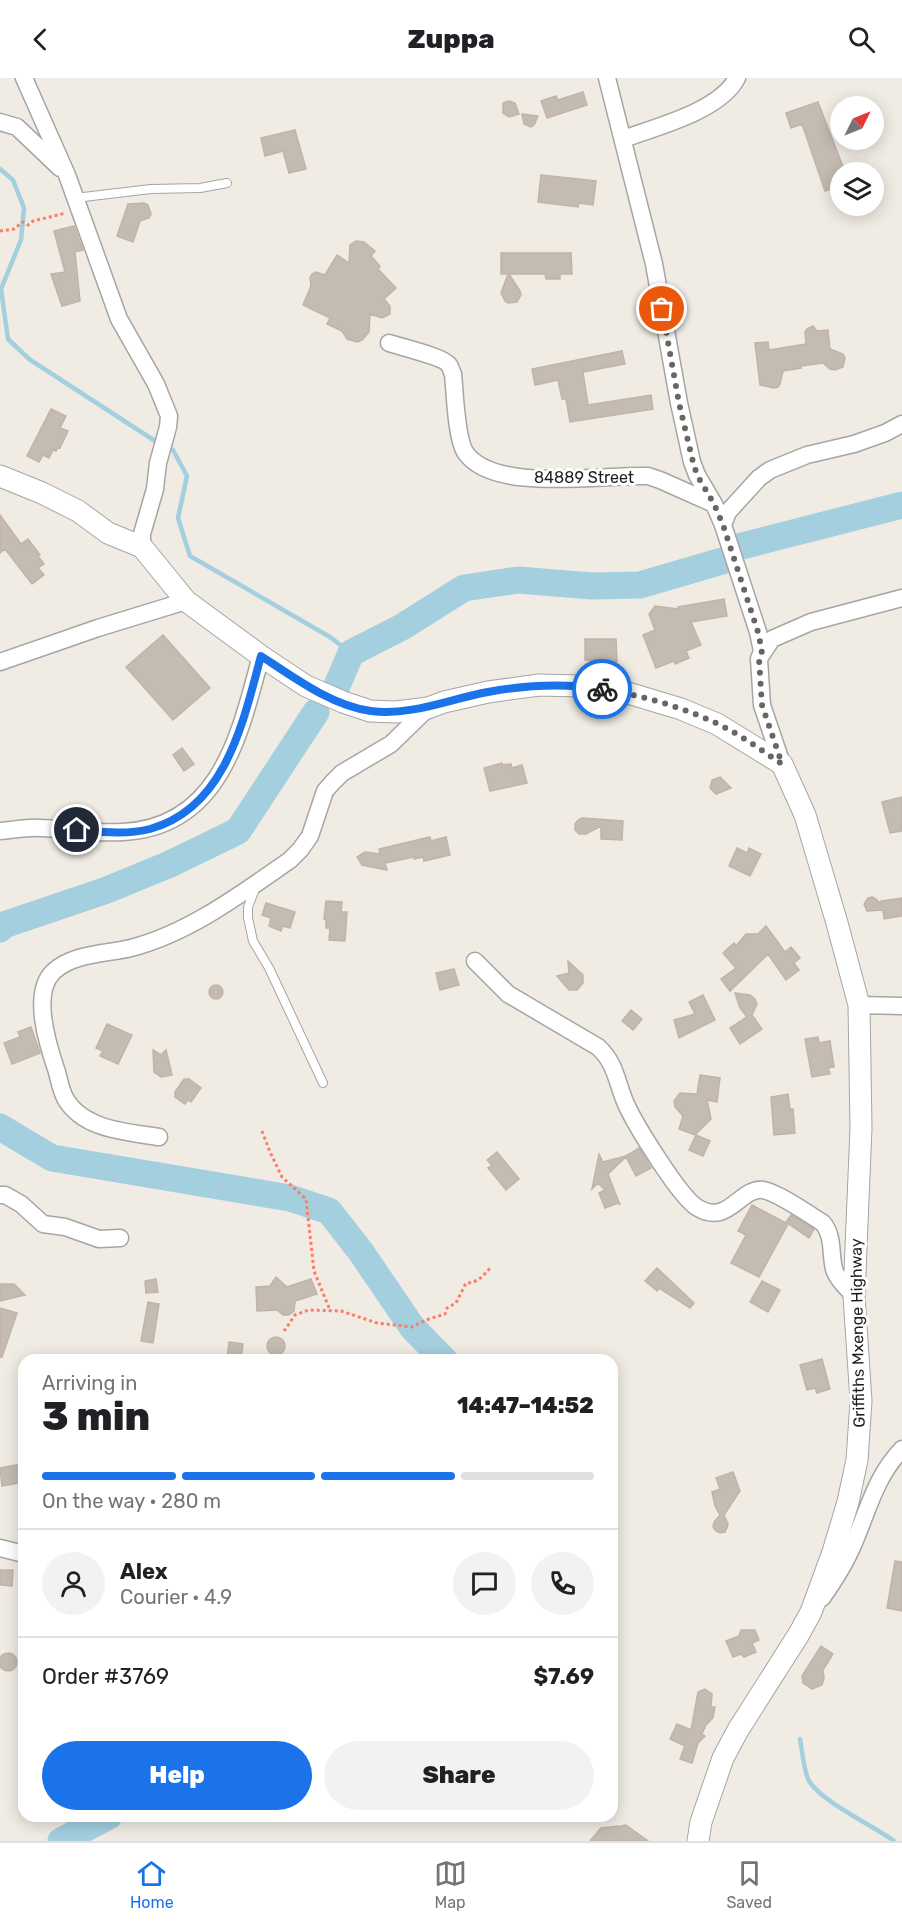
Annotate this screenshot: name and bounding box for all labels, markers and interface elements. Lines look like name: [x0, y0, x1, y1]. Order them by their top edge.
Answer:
icon: back: [24, 23, 57, 56]
text: Zuppa: [407, 23, 495, 55]
icon: search: [845, 23, 878, 56]
north arrow: [830, 96, 884, 150]
map controls: [830, 96, 884, 216]
button: layers: [830, 162, 884, 216]
pin: [636, 283, 687, 334]
icon: bag: [645, 292, 678, 325]
street label: 84889 Street: [534, 468, 634, 487]
courier: [572, 659, 632, 719]
icon: bike: [586, 673, 619, 706]
pin: [51, 804, 102, 855]
icon: home: [60, 813, 93, 846]
street label: Griffiths Mxenge Highway: [846, 1238, 869, 1428]
text: Arriving in: [42, 1371, 137, 1395]
text: 14:47–14:52: [457, 1392, 594, 1419]
text: 3 min: [42, 1394, 150, 1440]
text: On the way · 280 m: [42, 1489, 221, 1513]
button: person: [42, 1552, 105, 1615]
button: chat: [453, 1552, 516, 1615]
button: phone: [531, 1552, 594, 1615]
text: Alex: [120, 1558, 168, 1585]
text: Courier · 4.9: [120, 1585, 232, 1609]
text: Order #3769: [42, 1663, 169, 1690]
text: $7.69: [533, 1663, 594, 1690]
button: Help: [42, 1741, 312, 1810]
button: Share: [324, 1741, 594, 1810]
tab: Home: [130, 1857, 174, 1912]
tab: Map: [434, 1857, 467, 1912]
tab: Saved: [726, 1857, 772, 1912]

